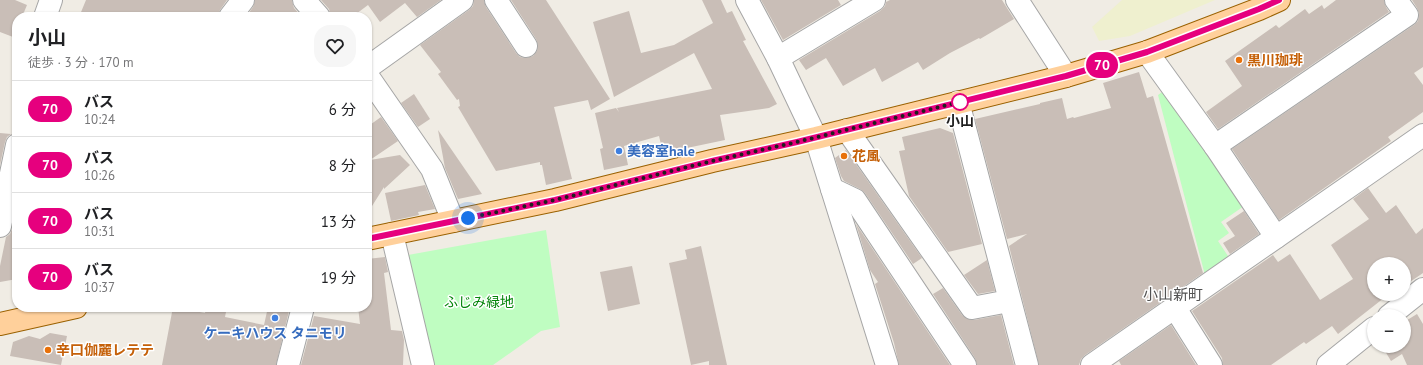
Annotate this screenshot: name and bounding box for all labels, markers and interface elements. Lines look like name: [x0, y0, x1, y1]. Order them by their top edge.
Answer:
text: 小山: [28, 25, 66, 49]
button: heart: [314, 25, 356, 67]
place label: 黒川珈琲: [1247, 51, 1303, 69]
line badge: 70: [1084, 52, 1120, 78]
text: 徒歩 · 3 分 · 170 m: [28, 54, 134, 71]
marker: 黒川珈琲: [1234, 55, 1244, 65]
text: 70: [1094, 56, 1110, 74]
text: バス: [84, 92, 114, 111]
marker: 小山: [951, 93, 969, 111]
text: 70: [42, 100, 58, 118]
text: 6 分: [329, 100, 356, 119]
text: 10:24: [84, 111, 115, 128]
place label: 小山: [946, 112, 974, 130]
place label: 美容室hale: [627, 142, 695, 160]
marker: 美容室hale: [614, 146, 624, 156]
place label: 花風: [852, 147, 880, 165]
text: バス: [84, 148, 114, 167]
marker: 花風: [839, 151, 849, 161]
text: 70: [42, 156, 58, 174]
text: 8 分: [329, 156, 356, 175]
text: 10:26: [84, 167, 115, 184]
text: バス: [84, 204, 114, 223]
your location: [458, 208, 478, 228]
text: 70: [42, 212, 58, 230]
text: 13 分: [321, 212, 356, 231]
text: 10:31: [84, 223, 115, 240]
map controls: [1367, 257, 1411, 353]
button: +: [1367, 257, 1411, 301]
text: バス: [84, 260, 114, 279]
text: 70: [42, 268, 58, 286]
text: 19 分: [321, 268, 356, 287]
text: 10:37: [84, 279, 115, 296]
district label: 小山新町: [1143, 285, 1203, 304]
park label: ふじみ緑地: [444, 293, 514, 311]
button: −: [1367, 309, 1411, 353]
marker: ケーキハウス タニモリ: [270, 313, 280, 323]
place label: ケーキハウス タニモリ: [203, 324, 347, 342]
place label: 辛口伽麗レテテ: [56, 341, 154, 359]
marker: 辛口伽麗レテテ: [43, 345, 53, 355]

